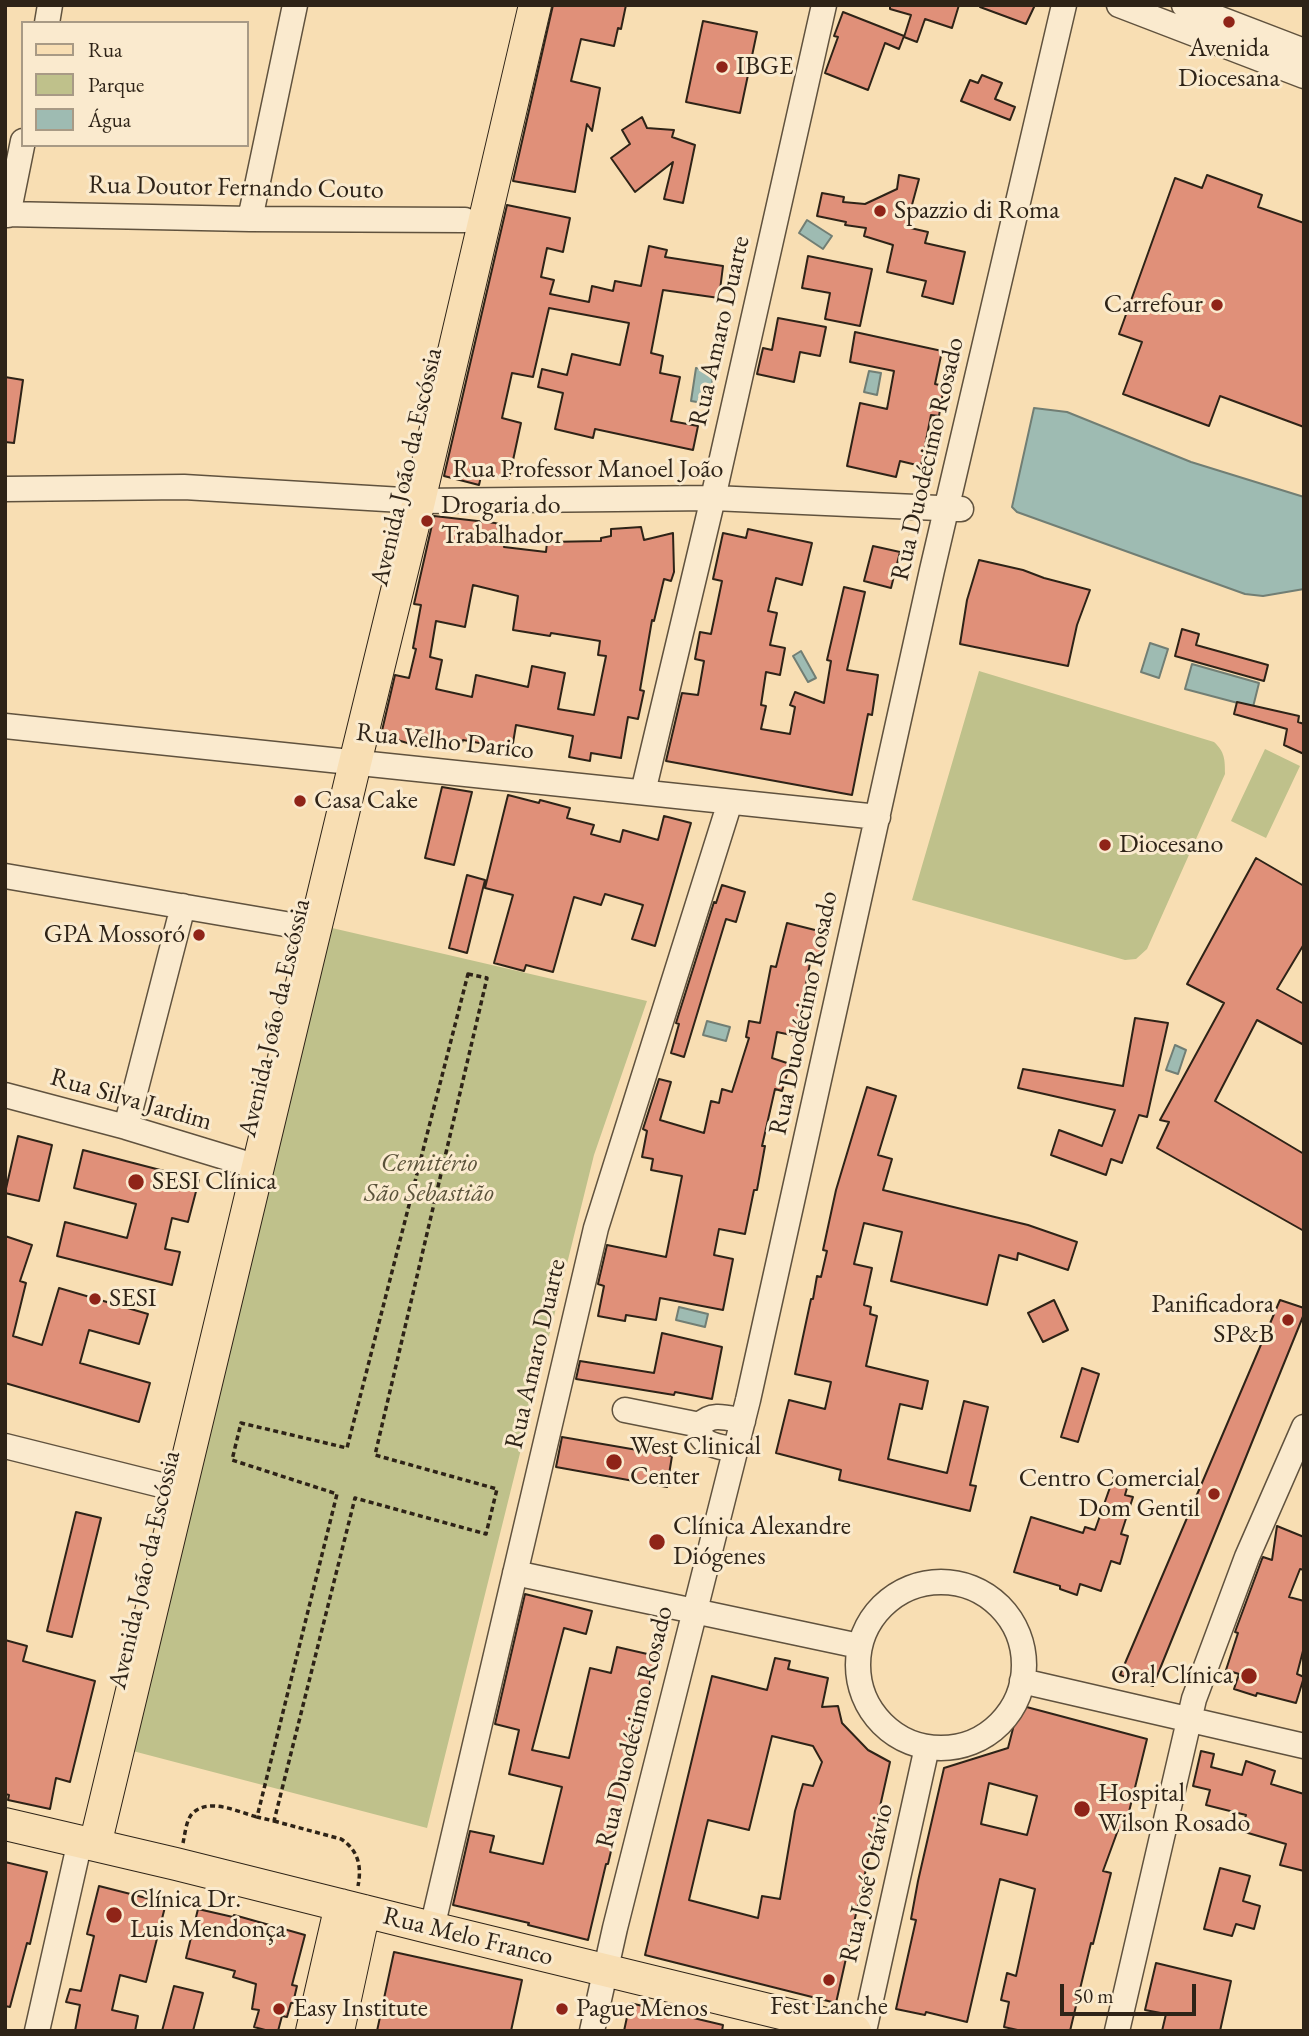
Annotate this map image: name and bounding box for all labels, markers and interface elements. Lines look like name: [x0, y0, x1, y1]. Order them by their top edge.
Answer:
marker: Avenida Diocesana: [1221, 14, 1237, 30]
legend: [21, 21, 248, 147]
place label: Avenida Diocesana: [1178, 33, 1280, 94]
text: Rua: [88, 36, 122, 63]
place label: IBGE: [736, 51, 794, 83]
marker: IBGE: [714, 59, 730, 75]
text: Parque: [88, 71, 144, 98]
text: Água: [88, 106, 131, 133]
street label: Rua Doutor Fernando Couto: [88, 170, 384, 206]
place label: Spazzio di Roma: [894, 195, 1060, 227]
marker: Spazzio di Roma: [872, 203, 888, 219]
street label: Rua Amaro Duarte: [683, 233, 757, 429]
place label: Carrefour: [1104, 289, 1203, 321]
marker: Carrefour: [1209, 297, 1225, 313]
street label: Rua Duodécimo Rosado: [885, 334, 971, 584]
street label: Avenida João da Escóssia: [364, 345, 450, 589]
street label: Rua Professor Manoel João: [453, 454, 723, 486]
place label: Drogaria do Trabalhador: [441, 490, 563, 552]
marker: Drogaria do Trabalhador: [419, 513, 435, 529]
street label: Rua Velho Darico: [355, 717, 535, 767]
place label: Casa Cake: [314, 785, 418, 817]
marker: Casa Cake: [292, 793, 308, 809]
place label: Diocesano: [1119, 829, 1223, 861]
marker: Diocesano: [1097, 837, 1113, 853]
street label: Rua Duodécimo Rosado: [763, 888, 845, 1138]
street label: Avenida João da Escóssia: [232, 896, 318, 1140]
place label: GPA Mossoró: [44, 919, 185, 951]
marker: GPA Mossoró: [191, 927, 207, 943]
street label: Rua Silva Jardim: [47, 1062, 215, 1138]
park label: Cemitério São Sebastião: [364, 1148, 494, 1210]
place label: SESI Clínica: [152, 1166, 277, 1198]
marker: SESI Clínica: [126, 1172, 146, 1192]
street label: Rua Amaro Duarte: [499, 1256, 573, 1452]
place label: SESI: [109, 1283, 157, 1315]
place label: Panificadora SP&B: [1151, 1289, 1274, 1350]
marker: SESI: [87, 1291, 103, 1307]
marker: Panificadora SP&B: [1280, 1312, 1296, 1328]
place label: West Clinical Center: [630, 1431, 761, 1492]
street label: Avenida João da Escóssia: [102, 1448, 188, 1692]
marker: West Clinical Center: [604, 1452, 624, 1472]
place label: Centro Comercial Dom Gentil: [1019, 1463, 1200, 1524]
marker: Centro Comercial Dom Gentil: [1206, 1486, 1222, 1502]
place label: Clínica Alexandre Diógenes: [673, 1511, 851, 1572]
marker: Clínica Alexandre Diógenes: [647, 1532, 667, 1552]
street label: Rua Duodécimo Rosado: [590, 1603, 680, 1851]
place label: Oral Clínica: [1111, 1660, 1233, 1692]
marker: Oral Clínica: [1239, 1666, 1259, 1686]
place label: Hospital Wilson Rosado: [1098, 1778, 1250, 1840]
marker: Hospital Wilson Rosado: [1072, 1799, 1092, 1819]
street label: Rua José Otávio: [834, 1801, 900, 1965]
place label: Clínica Dr. Luis Mendonça: [130, 1884, 286, 1946]
street label: Rua Melo Franco: [380, 1901, 556, 1973]
marker: Clínica Dr. Luis Mendonça: [104, 1905, 124, 1925]
scale bar: [1064, 1969, 1200, 2013]
marker: Fest Lanche: [821, 1972, 837, 1988]
text: 50 m: [1073, 1982, 1114, 2009]
place label: Fest Lanche: [770, 1991, 888, 2023]
place label: Easy Institute: [293, 1993, 428, 2025]
place label: Pague Menos: [576, 1993, 708, 2025]
marker: Easy Institute: [271, 2001, 287, 2017]
marker: Pague Menos: [554, 2001, 570, 2017]

